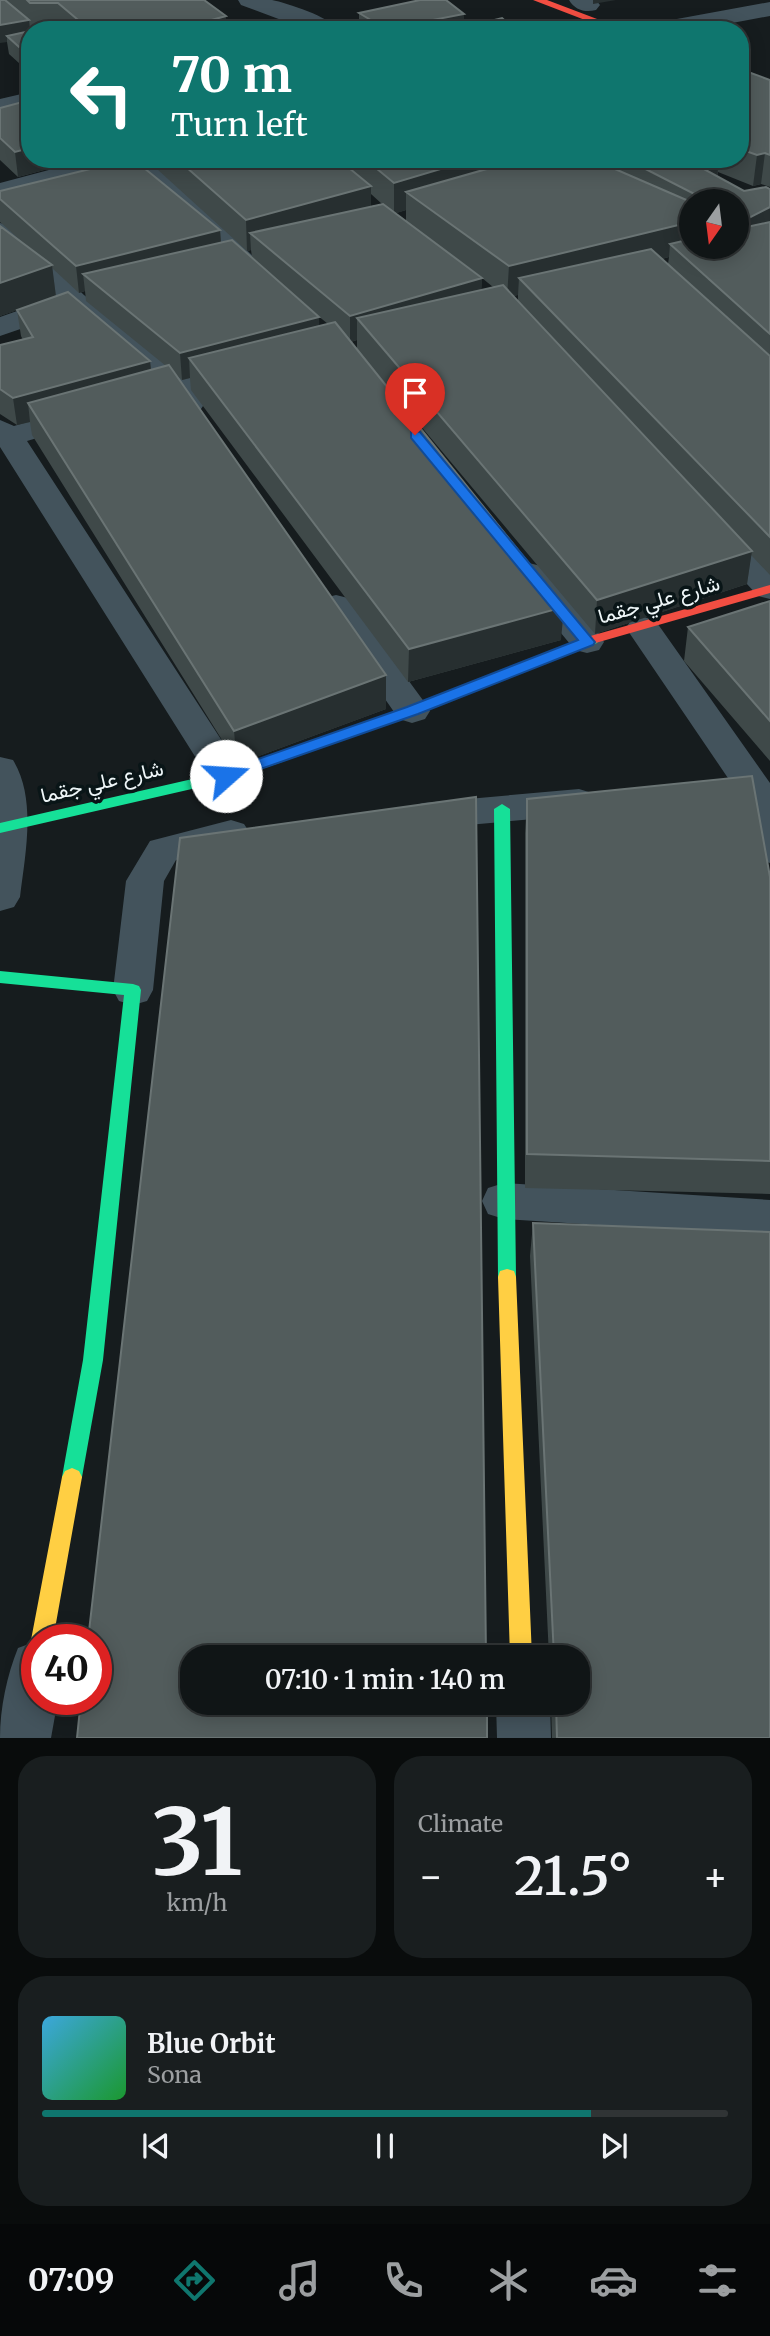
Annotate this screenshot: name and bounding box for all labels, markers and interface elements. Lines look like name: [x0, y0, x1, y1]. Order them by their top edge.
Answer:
text: 70 m: [171, 44, 292, 105]
icon: left: [56, 49, 147, 140]
text: Turn left: [171, 105, 308, 145]
north arrow: [679, 189, 749, 259]
map controls: [679, 189, 749, 259]
pin: [385, 363, 445, 435]
icon: arrive: [396, 374, 434, 412]
street label: شارع علي جقما: [595, 569, 724, 634]
position arrow: [189, 739, 263, 813]
street label: شارع علي جقما: [38, 754, 167, 813]
speed limit sign: 40: [21, 1624, 112, 1715]
text: 07:10 · 1 min · 140 m: [265, 1663, 505, 1696]
text: 31: [152, 1785, 242, 1900]
text: Climate: [418, 1809, 503, 1838]
text: 21.5°: [514, 1844, 632, 1909]
text: −: [418, 1853, 443, 1900]
text: +: [703, 1853, 728, 1900]
text: km/h: [167, 1888, 227, 1917]
text: Blue Orbit: [147, 2027, 276, 2060]
text: Sona: [147, 2060, 202, 2089]
icon: previous: [137, 2127, 175, 2165]
icon: pause: [366, 2127, 404, 2165]
icon: next: [595, 2127, 633, 2165]
icon: directions: [170, 2256, 219, 2305]
icon: music: [275, 2256, 324, 2305]
icon: phone: [379, 2256, 428, 2305]
icon: climate: [484, 2256, 533, 2305]
icon: car: [589, 2256, 638, 2305]
icon: filters: [693, 2256, 742, 2305]
text: 07:09: [28, 2260, 115, 2300]

